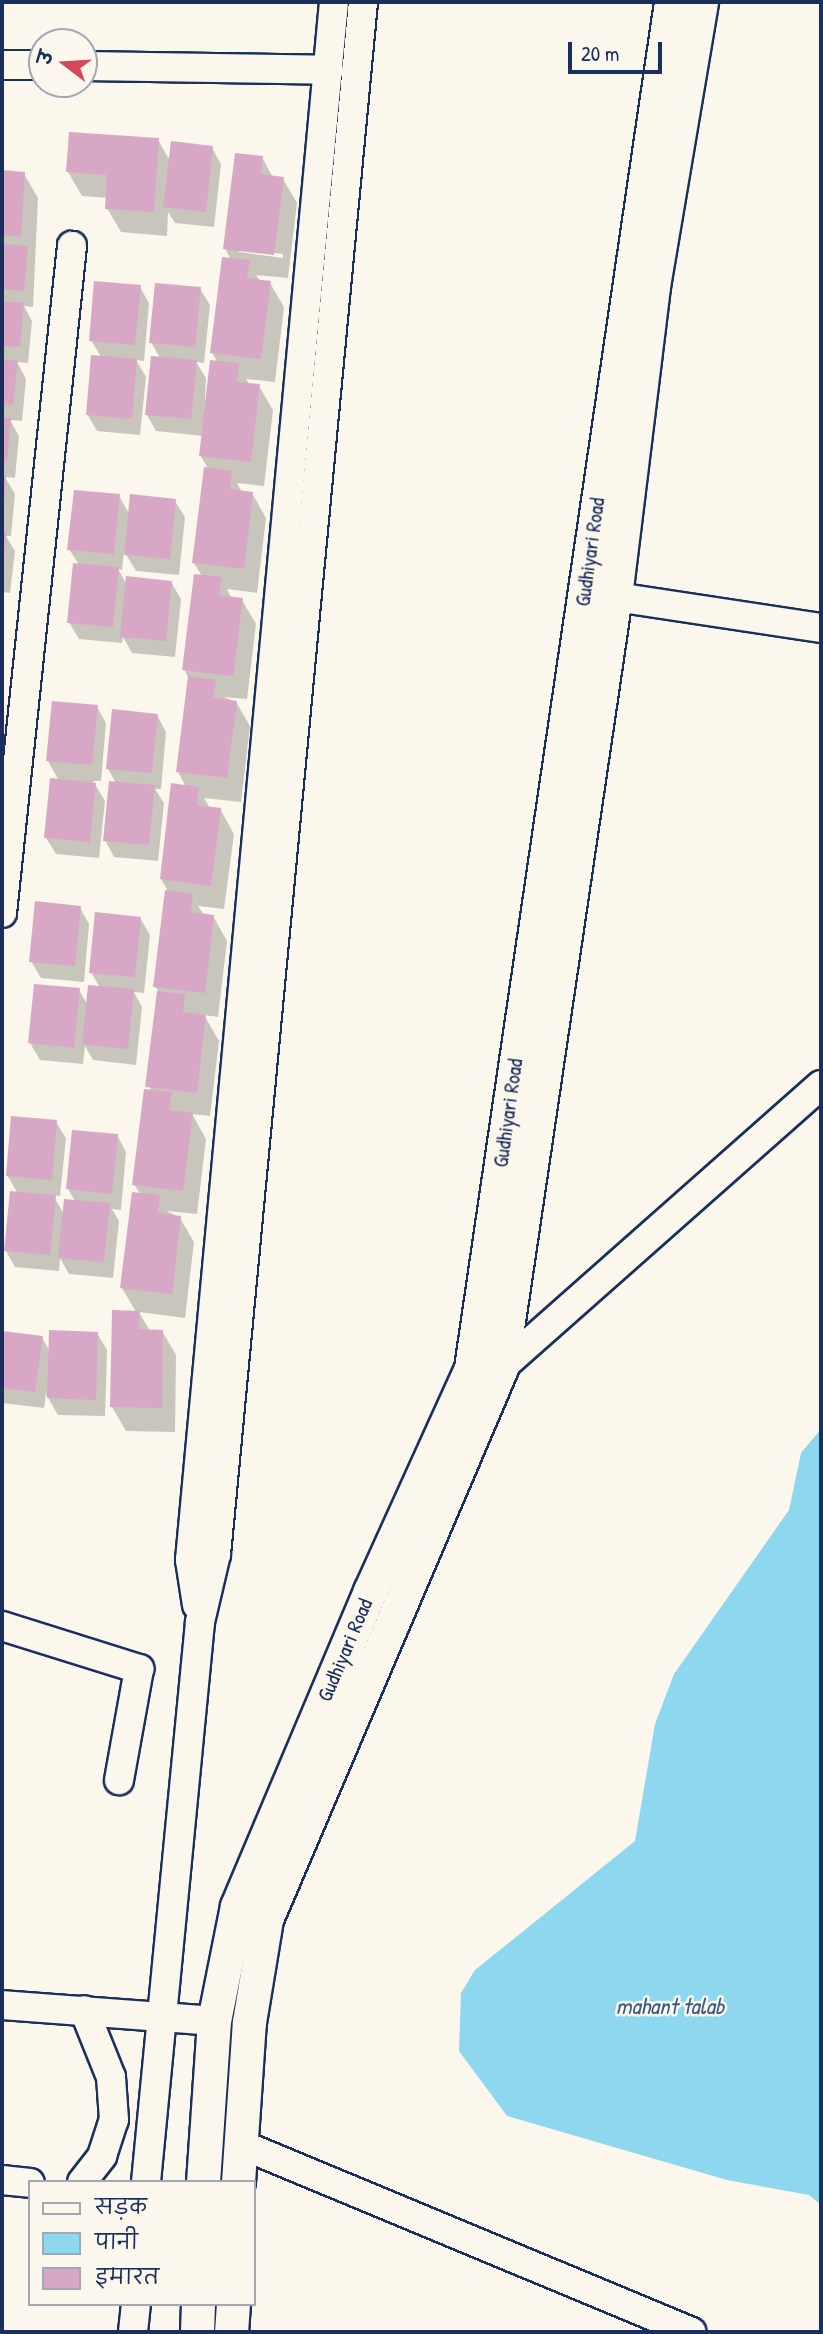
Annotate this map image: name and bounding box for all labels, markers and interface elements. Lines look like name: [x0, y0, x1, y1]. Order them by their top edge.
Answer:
north arrow: [28, 28, 98, 98]
scale bar: [571, 28, 666, 72]
text: 20 m: [581, 39, 619, 68]
text: उ: [31, 48, 59, 67]
street label: Gudhiyari Road: [570, 496, 610, 608]
street label: Gudhiyari Road: [488, 1057, 528, 1169]
street label: Gudhiyari Road: [312, 1595, 378, 1705]
water label: mahant talab: [616, 1992, 724, 2020]
legend: [28, 2180, 256, 2306]
text: सड़क: [95, 2192, 147, 2221]
text: पानी: [95, 2227, 138, 2256]
text: इमारत: [95, 2262, 159, 2291]

